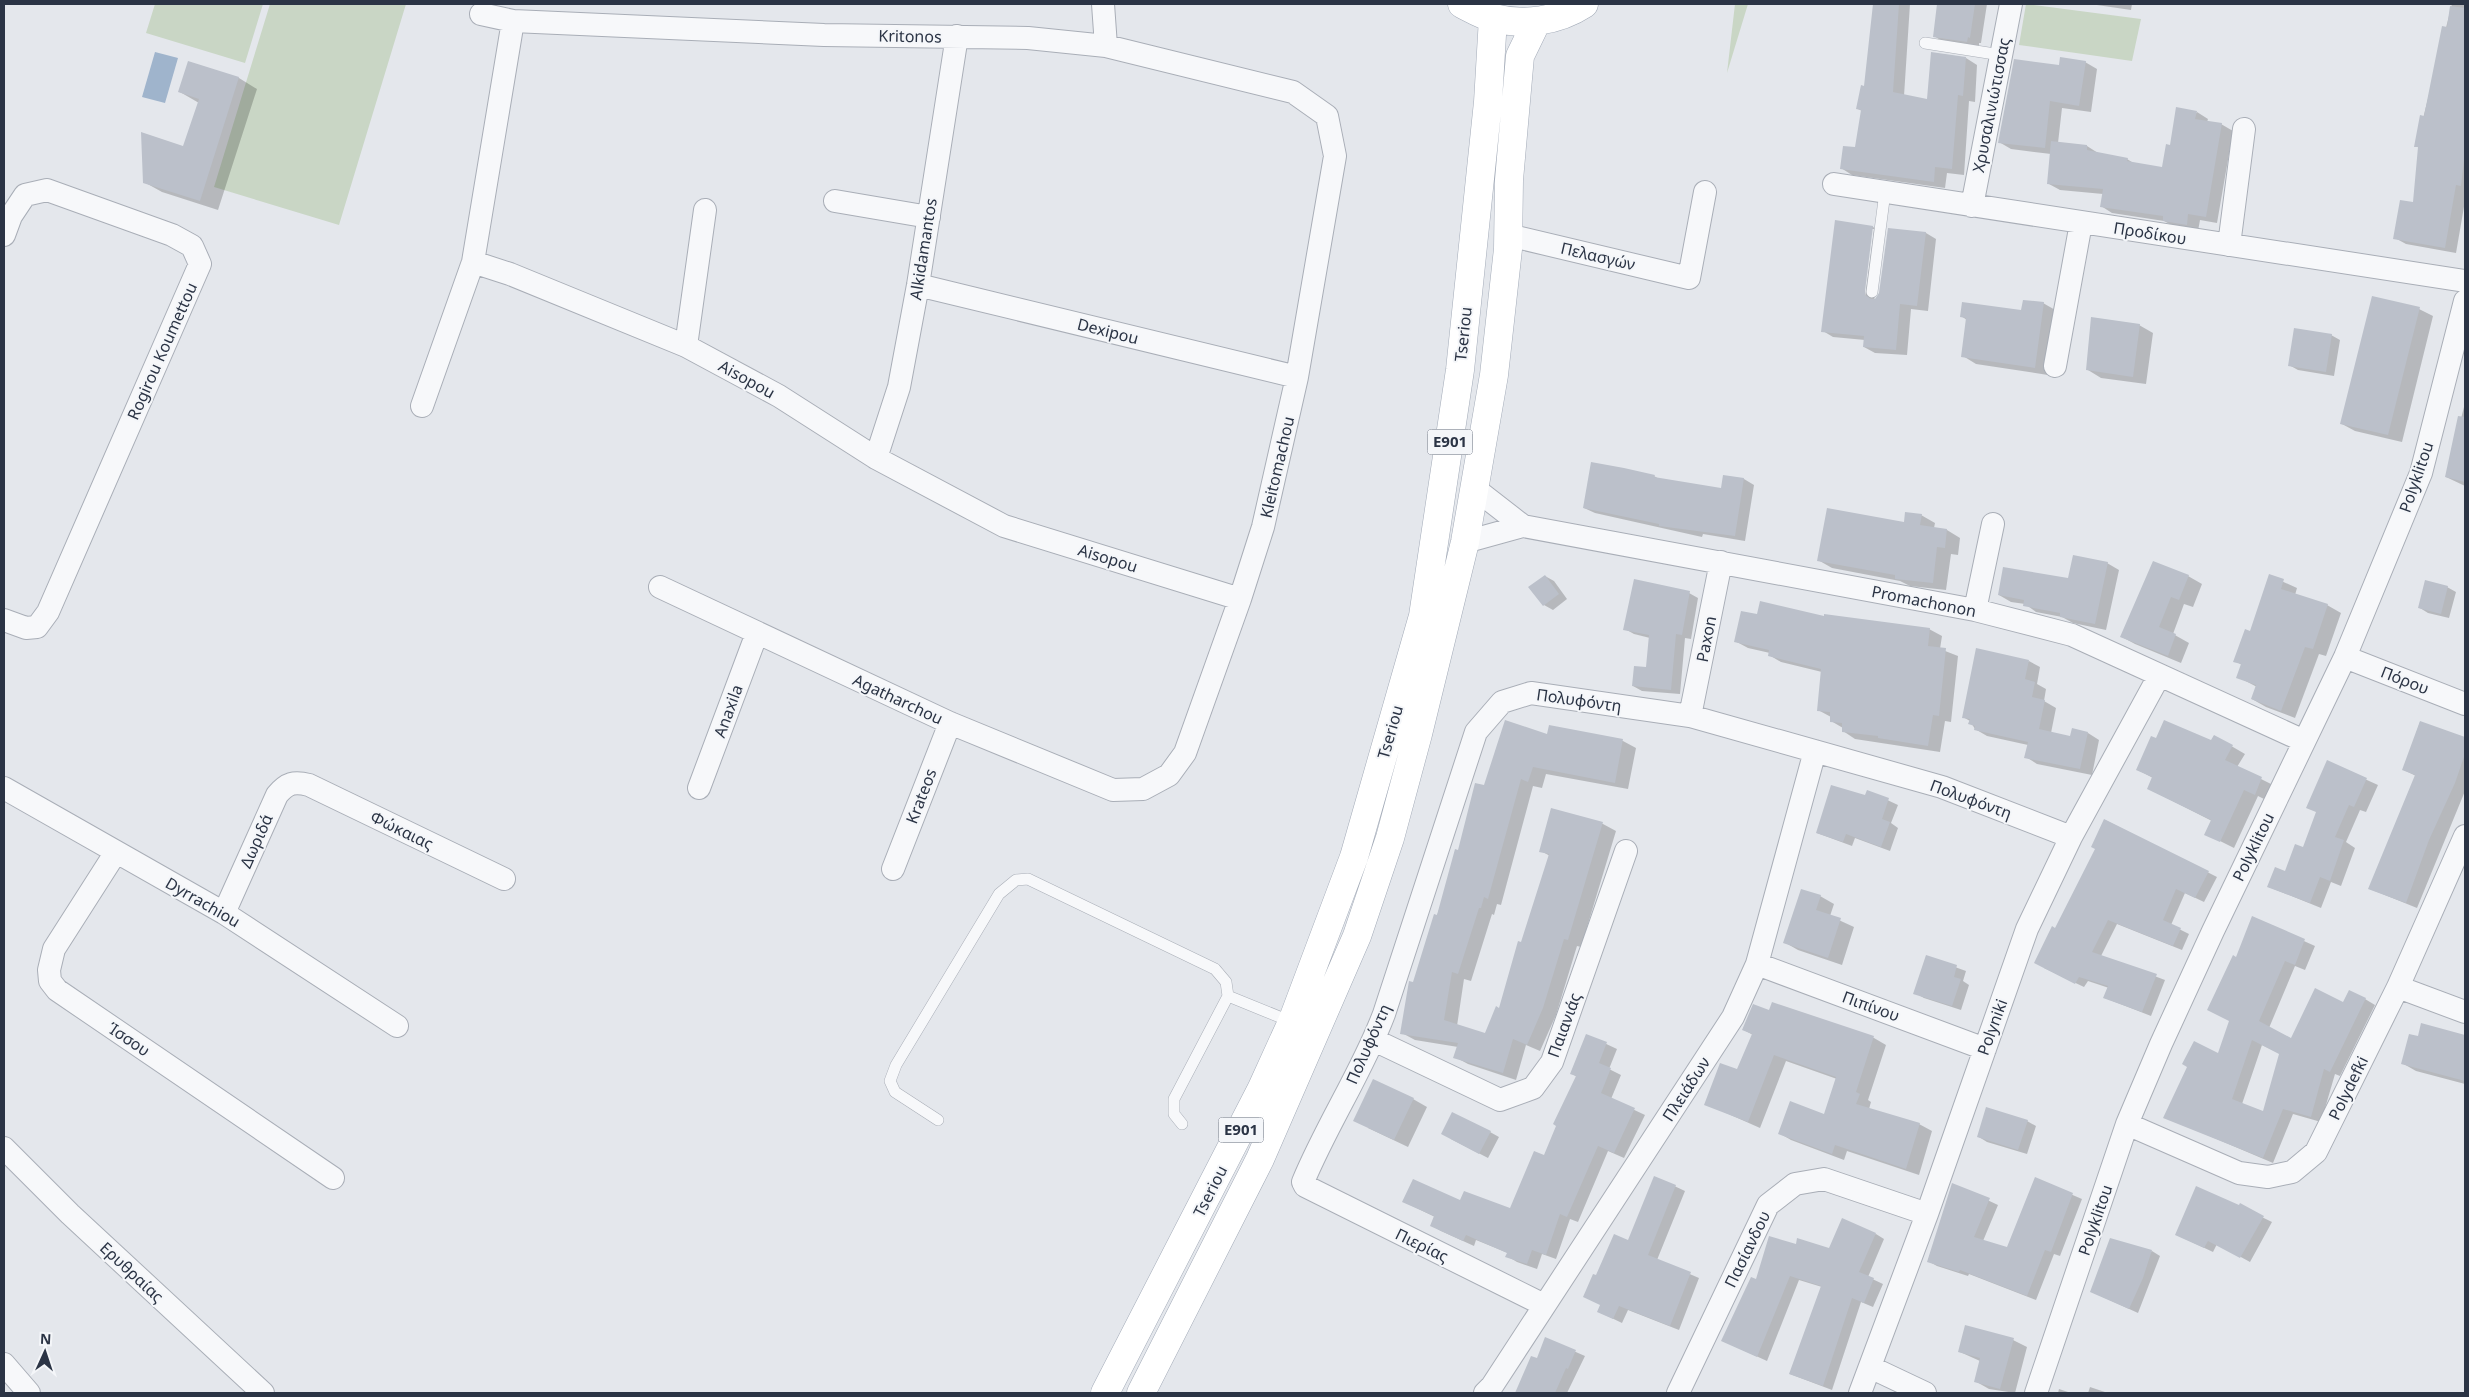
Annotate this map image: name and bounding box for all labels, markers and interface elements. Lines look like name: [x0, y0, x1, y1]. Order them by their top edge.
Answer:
street label: Kritonos: [878, 24, 942, 48]
street label: Χρυσαλινιώτισσας: [1967, 36, 2015, 174]
street label: Alkidamantos: [904, 197, 942, 301]
street label: Προδίκου: [2112, 216, 2188, 250]
street label: Πελασγών: [1559, 237, 1637, 275]
street label: Rogirou Koumettou: [122, 279, 202, 423]
street label: Tseriou: [1449, 306, 1477, 362]
street label: Dexipou: [1075, 313, 1141, 349]
street label: Aisopou: [715, 355, 779, 403]
street label: Kleitomachou: [1255, 414, 1299, 520]
road number: E901: [1428, 430, 1472, 454]
street label: Polyklitou: [2394, 439, 2438, 515]
street label: Aisopou: [1076, 539, 1140, 577]
street label: Promachonon: [1870, 580, 1978, 622]
street label: Paxon: [1691, 614, 1721, 664]
street label: Πόρου: [2378, 661, 2432, 699]
street label: Agatharchou: [849, 669, 947, 729]
street label: Anaxila: [708, 681, 748, 741]
street label: Πολυφόντη: [1535, 683, 1623, 717]
street label: Tseriou: [1372, 703, 1408, 761]
street label: Krateos: [900, 765, 942, 827]
street label: Πολυφόντη: [1927, 774, 2015, 824]
street label: Φώκαιας: [367, 805, 437, 855]
street label: Polyklitou: [2227, 809, 2279, 885]
street label: Δωριδά: [234, 810, 278, 872]
street label: Dyrrachiou: [162, 872, 244, 932]
street label: Πιπίνου: [1839, 985, 1903, 1027]
street label: Παιανιάς: [1542, 989, 1586, 1060]
street label: Polyniki: [1972, 996, 2012, 1058]
street label: Πολυφόντη: [1341, 1000, 1395, 1088]
street label: Ίσσου: [104, 1017, 154, 1061]
street label: Polydefki: [2323, 1052, 2373, 1124]
street label: Πλειάδων: [1657, 1053, 1715, 1125]
road number: E901: [1218, 1118, 1264, 1142]
street label: Tseriou: [1188, 1162, 1232, 1220]
street label: Polyklitou: [2073, 1182, 2117, 1258]
street label: Πασίανδου: [1719, 1207, 1775, 1291]
street label: Πιερίας: [1392, 1223, 1452, 1267]
street label: Ερυθραίας: [95, 1237, 169, 1307]
north arrow: [20, 1327, 70, 1377]
text: N: [40, 1329, 52, 1348]

